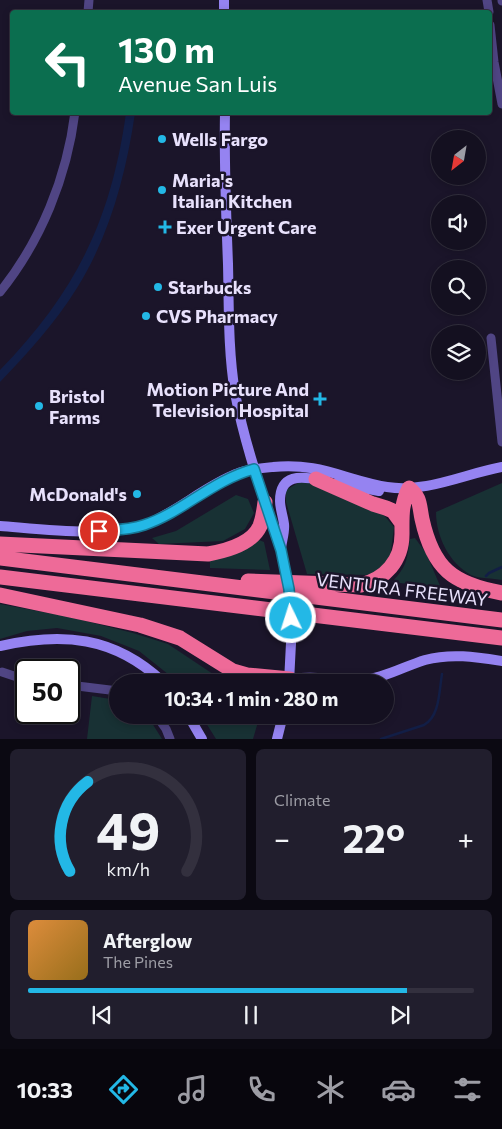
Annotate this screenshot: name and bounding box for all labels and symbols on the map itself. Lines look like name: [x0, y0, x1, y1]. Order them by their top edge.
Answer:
place label: Wells Fargo: [172, 128, 268, 150]
north arrow: [431, 130, 486, 185]
marker: Wells Fargo: [156, 133, 168, 145]
place label: Maria's Italian Kitchen: [172, 169, 292, 212]
marker: Maria's Italian Kitchen: [156, 184, 168, 196]
place label: Exer Urgent Care: [176, 216, 316, 238]
marker: Exer Urgent Care: [158, 220, 172, 234]
place label: Starbucks: [168, 276, 252, 298]
marker: Starbucks: [152, 281, 164, 293]
place label: CVS Pharmacy: [156, 305, 278, 327]
marker: CVS Pharmacy: [140, 310, 152, 322]
place label: Motion Picture And Television Hospital: [147, 378, 309, 421]
place label: Bristol Farms: [49, 385, 105, 428]
marker: Motion Picture And Television Hospital: [313, 392, 327, 406]
marker: Bristol Farms: [33, 400, 45, 412]
place label: McDonald's: [29, 483, 127, 505]
marker: McDonald's: [131, 488, 143, 500]
pin: [78, 510, 120, 552]
street label: VENTURA FREEWAY: [315, 568, 489, 610]
position arrow: [264, 591, 316, 643]
speed limit sign: 50: [15, 659, 80, 724]

